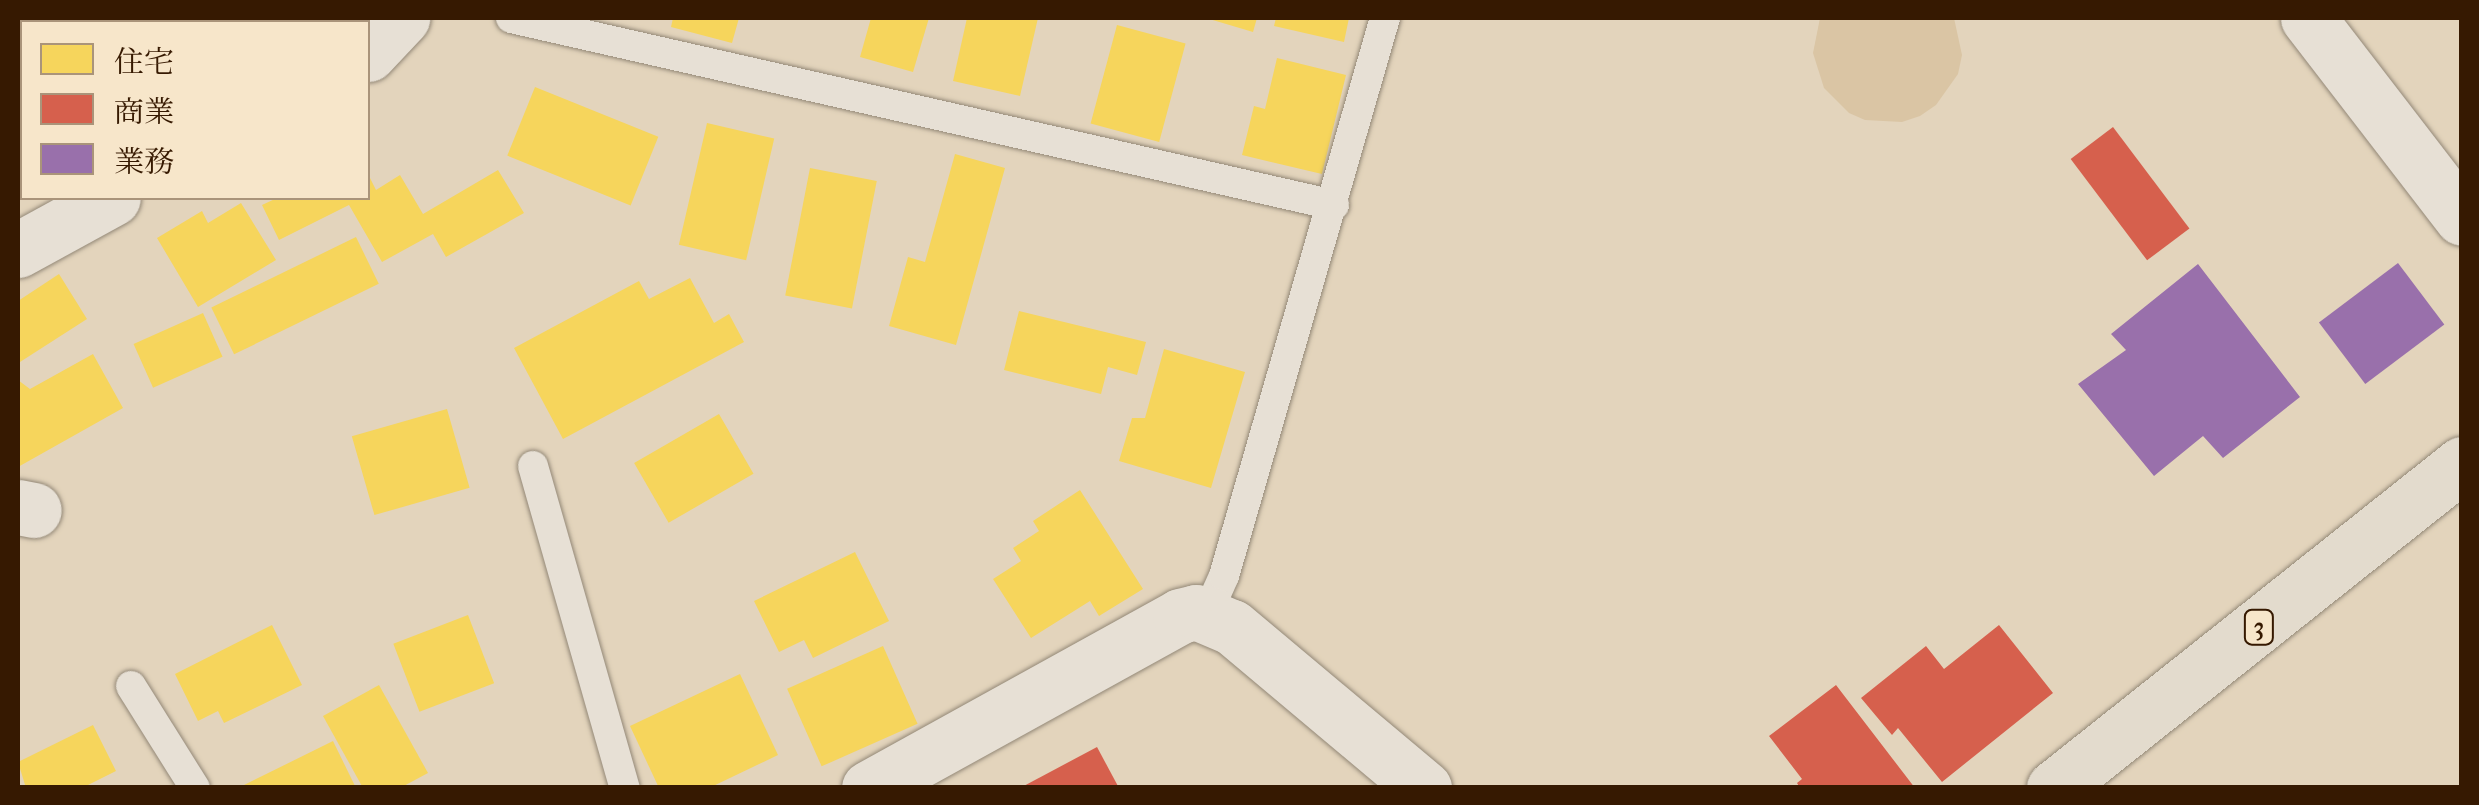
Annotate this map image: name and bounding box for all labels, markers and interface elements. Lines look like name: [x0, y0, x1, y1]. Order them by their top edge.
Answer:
legend: [20, 20, 370, 200]
text: 住宅: [114, 45, 174, 80]
text: 商業: [114, 95, 174, 130]
text: 業務: [114, 145, 174, 180]
road number: 3: [2242, 607, 2276, 647]

